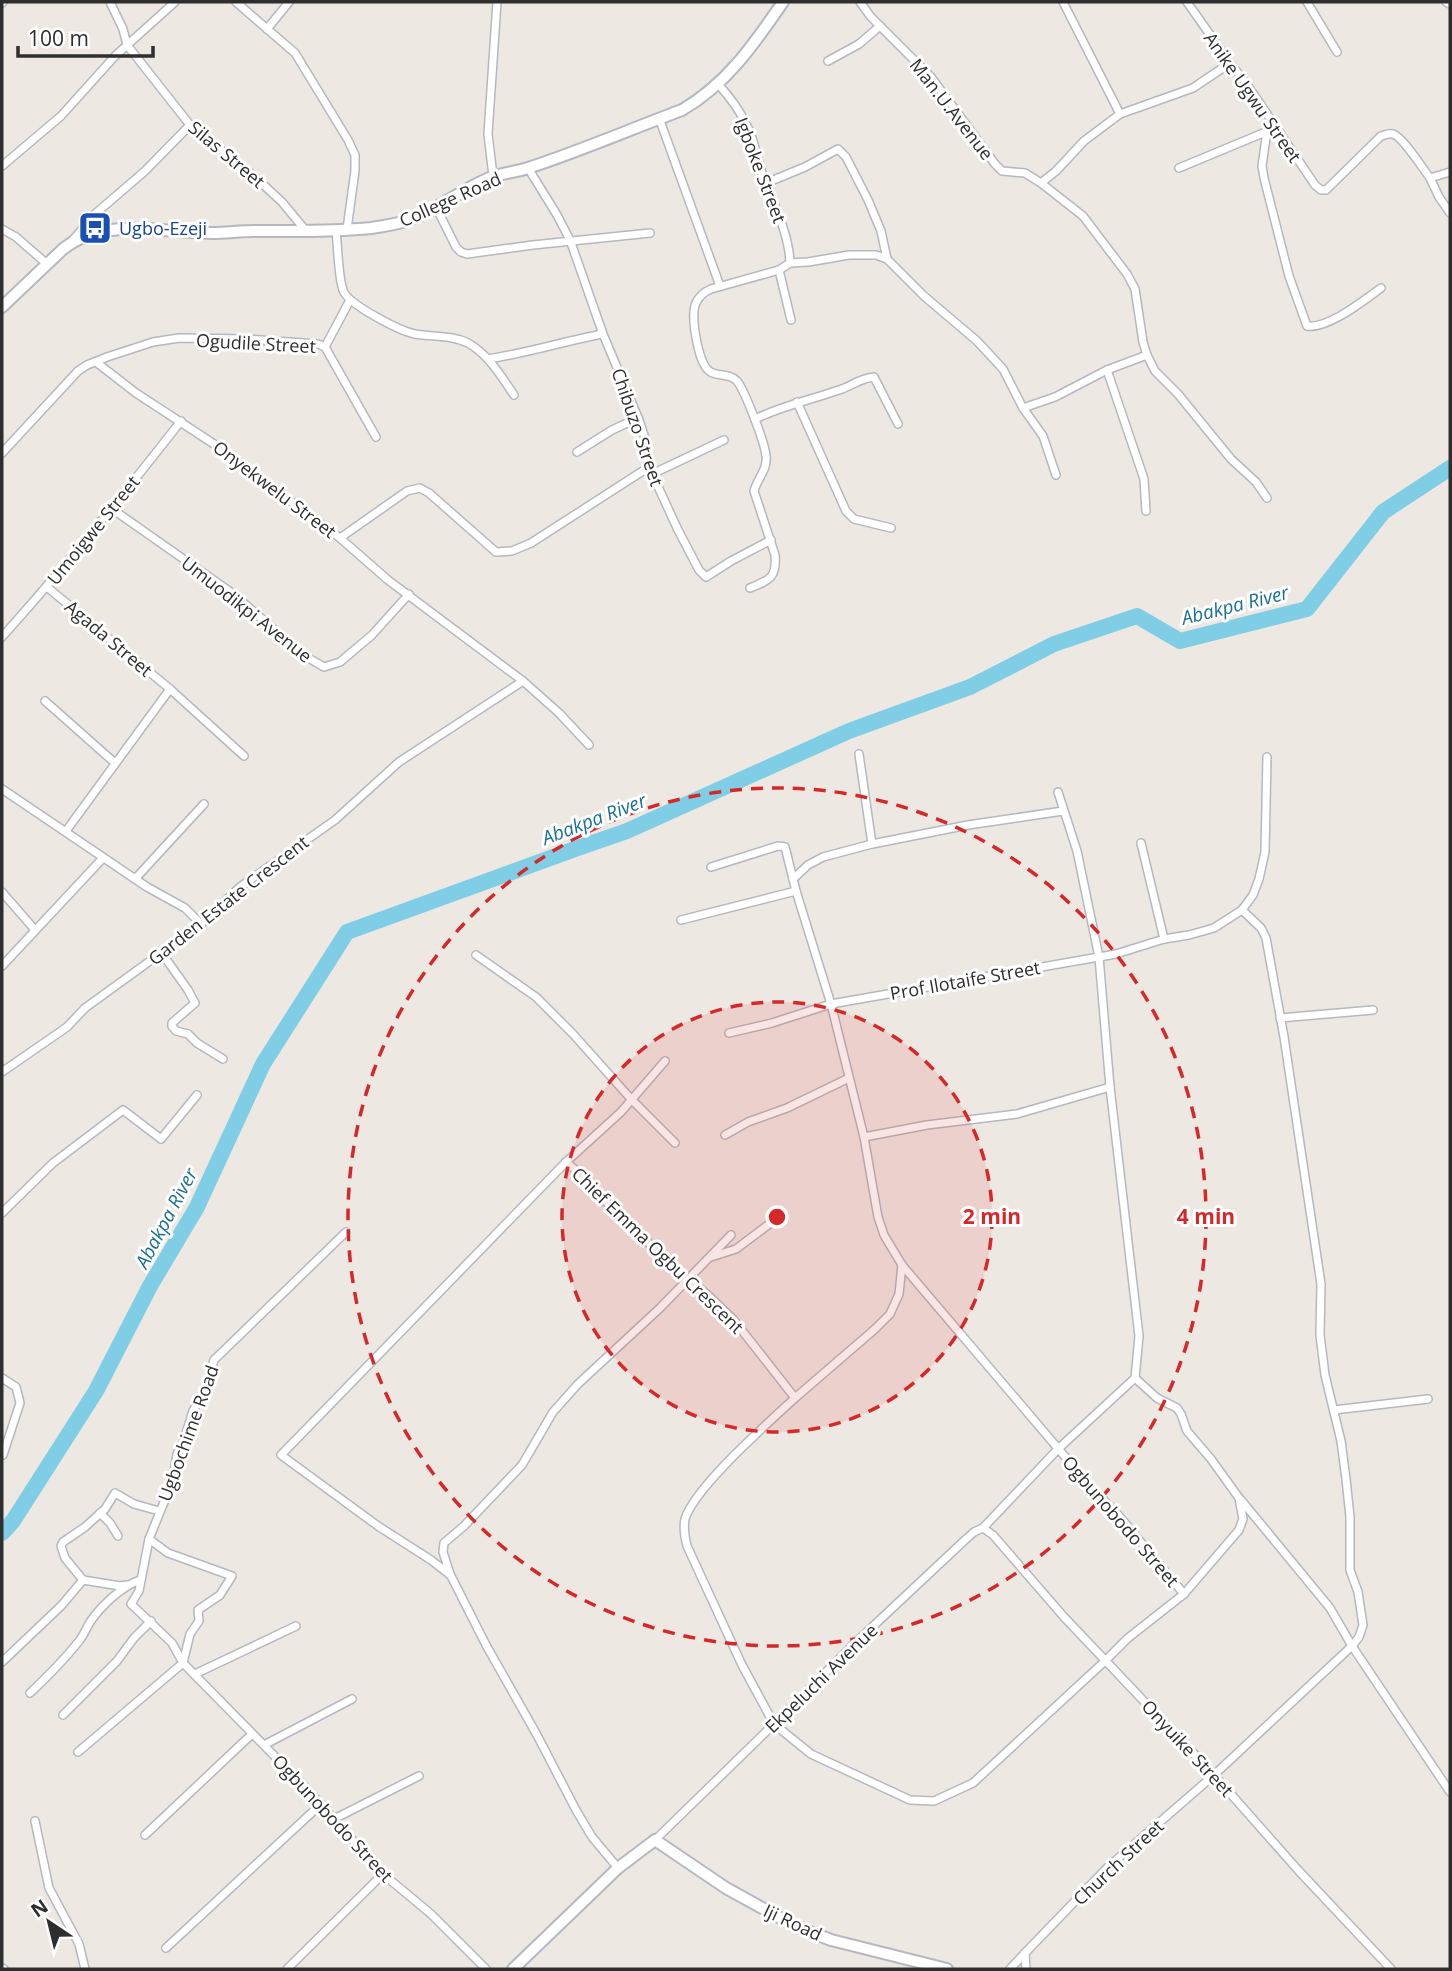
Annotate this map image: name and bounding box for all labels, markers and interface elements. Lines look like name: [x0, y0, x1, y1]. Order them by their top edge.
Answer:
scale bar: [18, 14, 152, 58]
text: 100 m: [28, 24, 89, 52]
street label: Anike Ugwu Street: [1199, 27, 1307, 167]
street label: Man.U.Avenue: [905, 53, 999, 165]
street label: Igboke Street: [730, 114, 792, 226]
street label: Silas Street: [184, 115, 270, 193]
street label: College Road: [395, 166, 505, 232]
bus stop icon: Ugbo-Ezeji: [76, 209, 114, 247]
place label: Ugbo-Ezeji: [119, 216, 207, 240]
street label: Ogudile Street: [195, 328, 317, 358]
street label: Chibuzo Street: [607, 365, 669, 489]
street label: Onyekwelu Street: [209, 435, 341, 543]
street label: Umoigwe Street: [42, 470, 144, 590]
street label: Umuodikpi Avenue: [177, 550, 317, 668]
water label: Abakpa River: [1177, 579, 1293, 631]
street label: Agada Street: [60, 594, 158, 682]
water label: Abakpa River: [536, 787, 651, 852]
street label: Garden Estate Crescent: [143, 830, 313, 970]
street label: Prof Ilotaife Street: [888, 955, 1042, 1005]
water label: Abakpa River: [128, 1162, 204, 1274]
street label: Chief Emma Ogbu Crescent: [567, 1162, 749, 1338]
text: 2 min: [963, 1202, 1021, 1230]
text: 4 min: [1177, 1202, 1235, 1230]
centre of rings: [765, 1205, 789, 1229]
street label: Ugbochime Road: [152, 1362, 224, 1504]
street label: Ogbunobodo Street: [1057, 1450, 1185, 1592]
street label: Ekpeluchi Avenue: [760, 1618, 882, 1738]
street label: Onyuike Street: [1137, 1694, 1239, 1802]
street label: Ogbunobodo Street: [268, 1749, 398, 1887]
street label: Church Street: [1068, 1814, 1168, 1910]
north arrow: [14, 1887, 84, 1957]
text: N: [25, 1893, 53, 1923]
street label: Iji Road: [760, 1898, 826, 1946]

